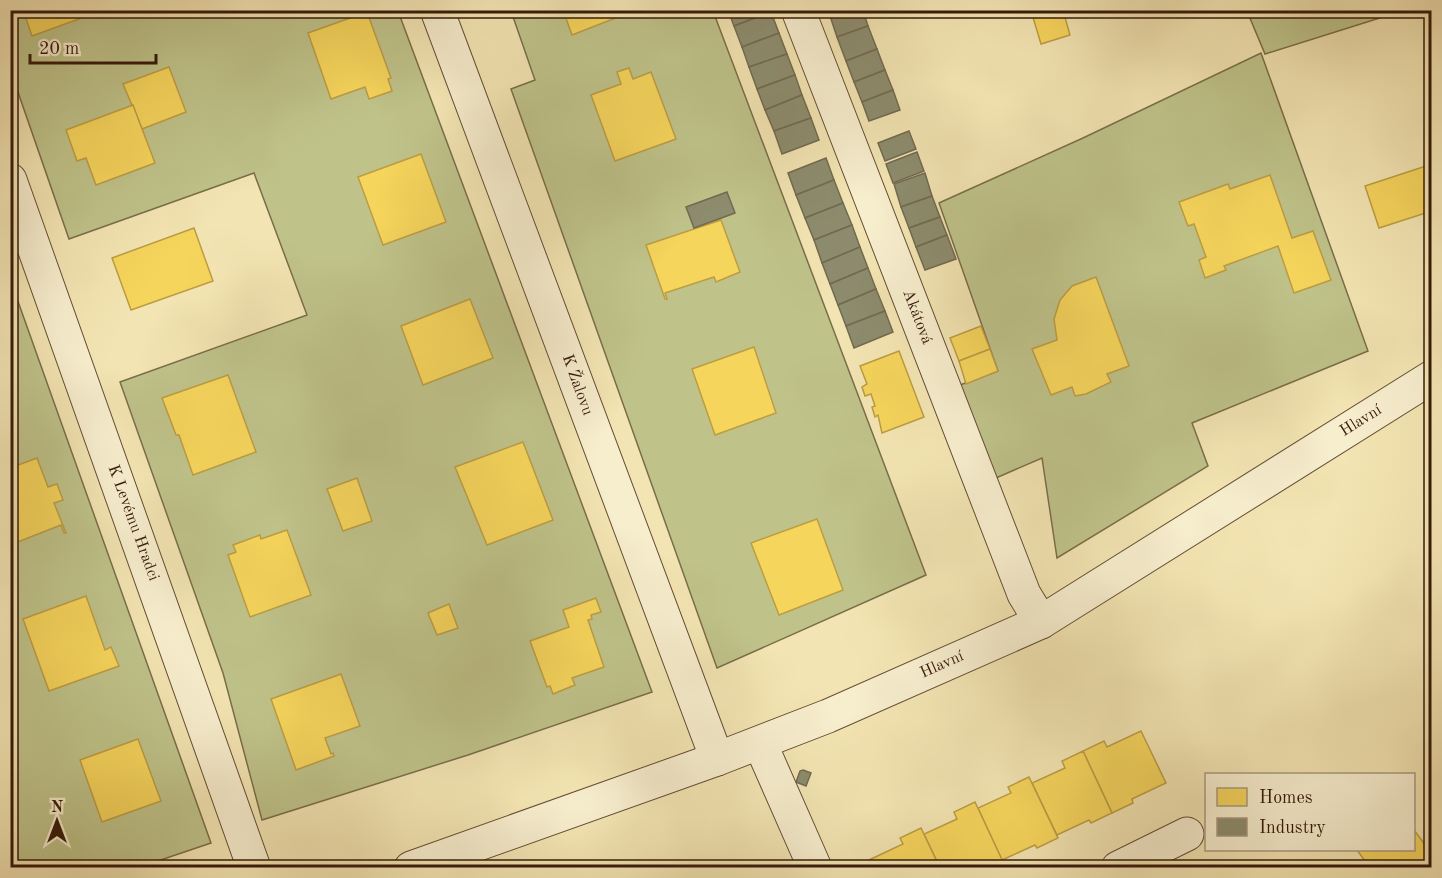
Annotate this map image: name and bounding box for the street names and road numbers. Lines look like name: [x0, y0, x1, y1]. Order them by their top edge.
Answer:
street label: Akátová: [899, 287, 935, 347]
street label: K Žalovu: [559, 351, 599, 418]
street label: Hlavní: [1337, 402, 1385, 440]
street label: K Levému Hradci: [105, 463, 161, 583]
street label: Hlavní: [918, 648, 967, 682]

